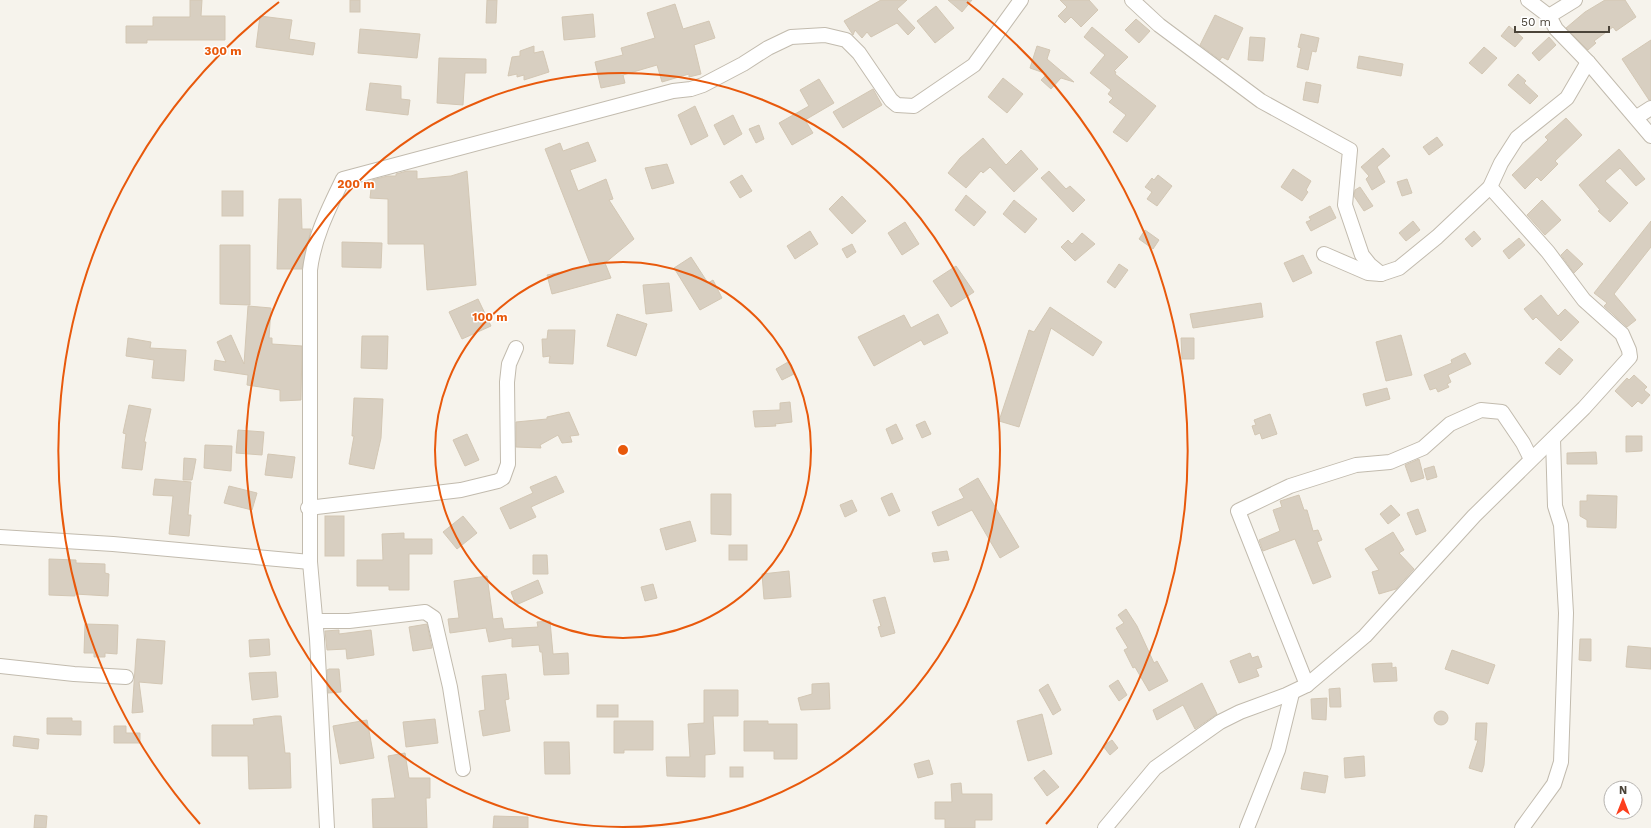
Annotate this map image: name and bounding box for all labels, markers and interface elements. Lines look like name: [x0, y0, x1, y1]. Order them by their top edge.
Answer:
scale bar: [1515, 8, 1609, 34]
text: 50 m: [1521, 15, 1551, 29]
text: 300 m: [204, 44, 242, 58]
text: 200 m: [337, 177, 375, 191]
text: 100 m: [472, 310, 508, 324]
centre of rings: [616, 443, 630, 457]
north arrow: [1603, 780, 1643, 820]
text: N: [1619, 784, 1627, 797]

